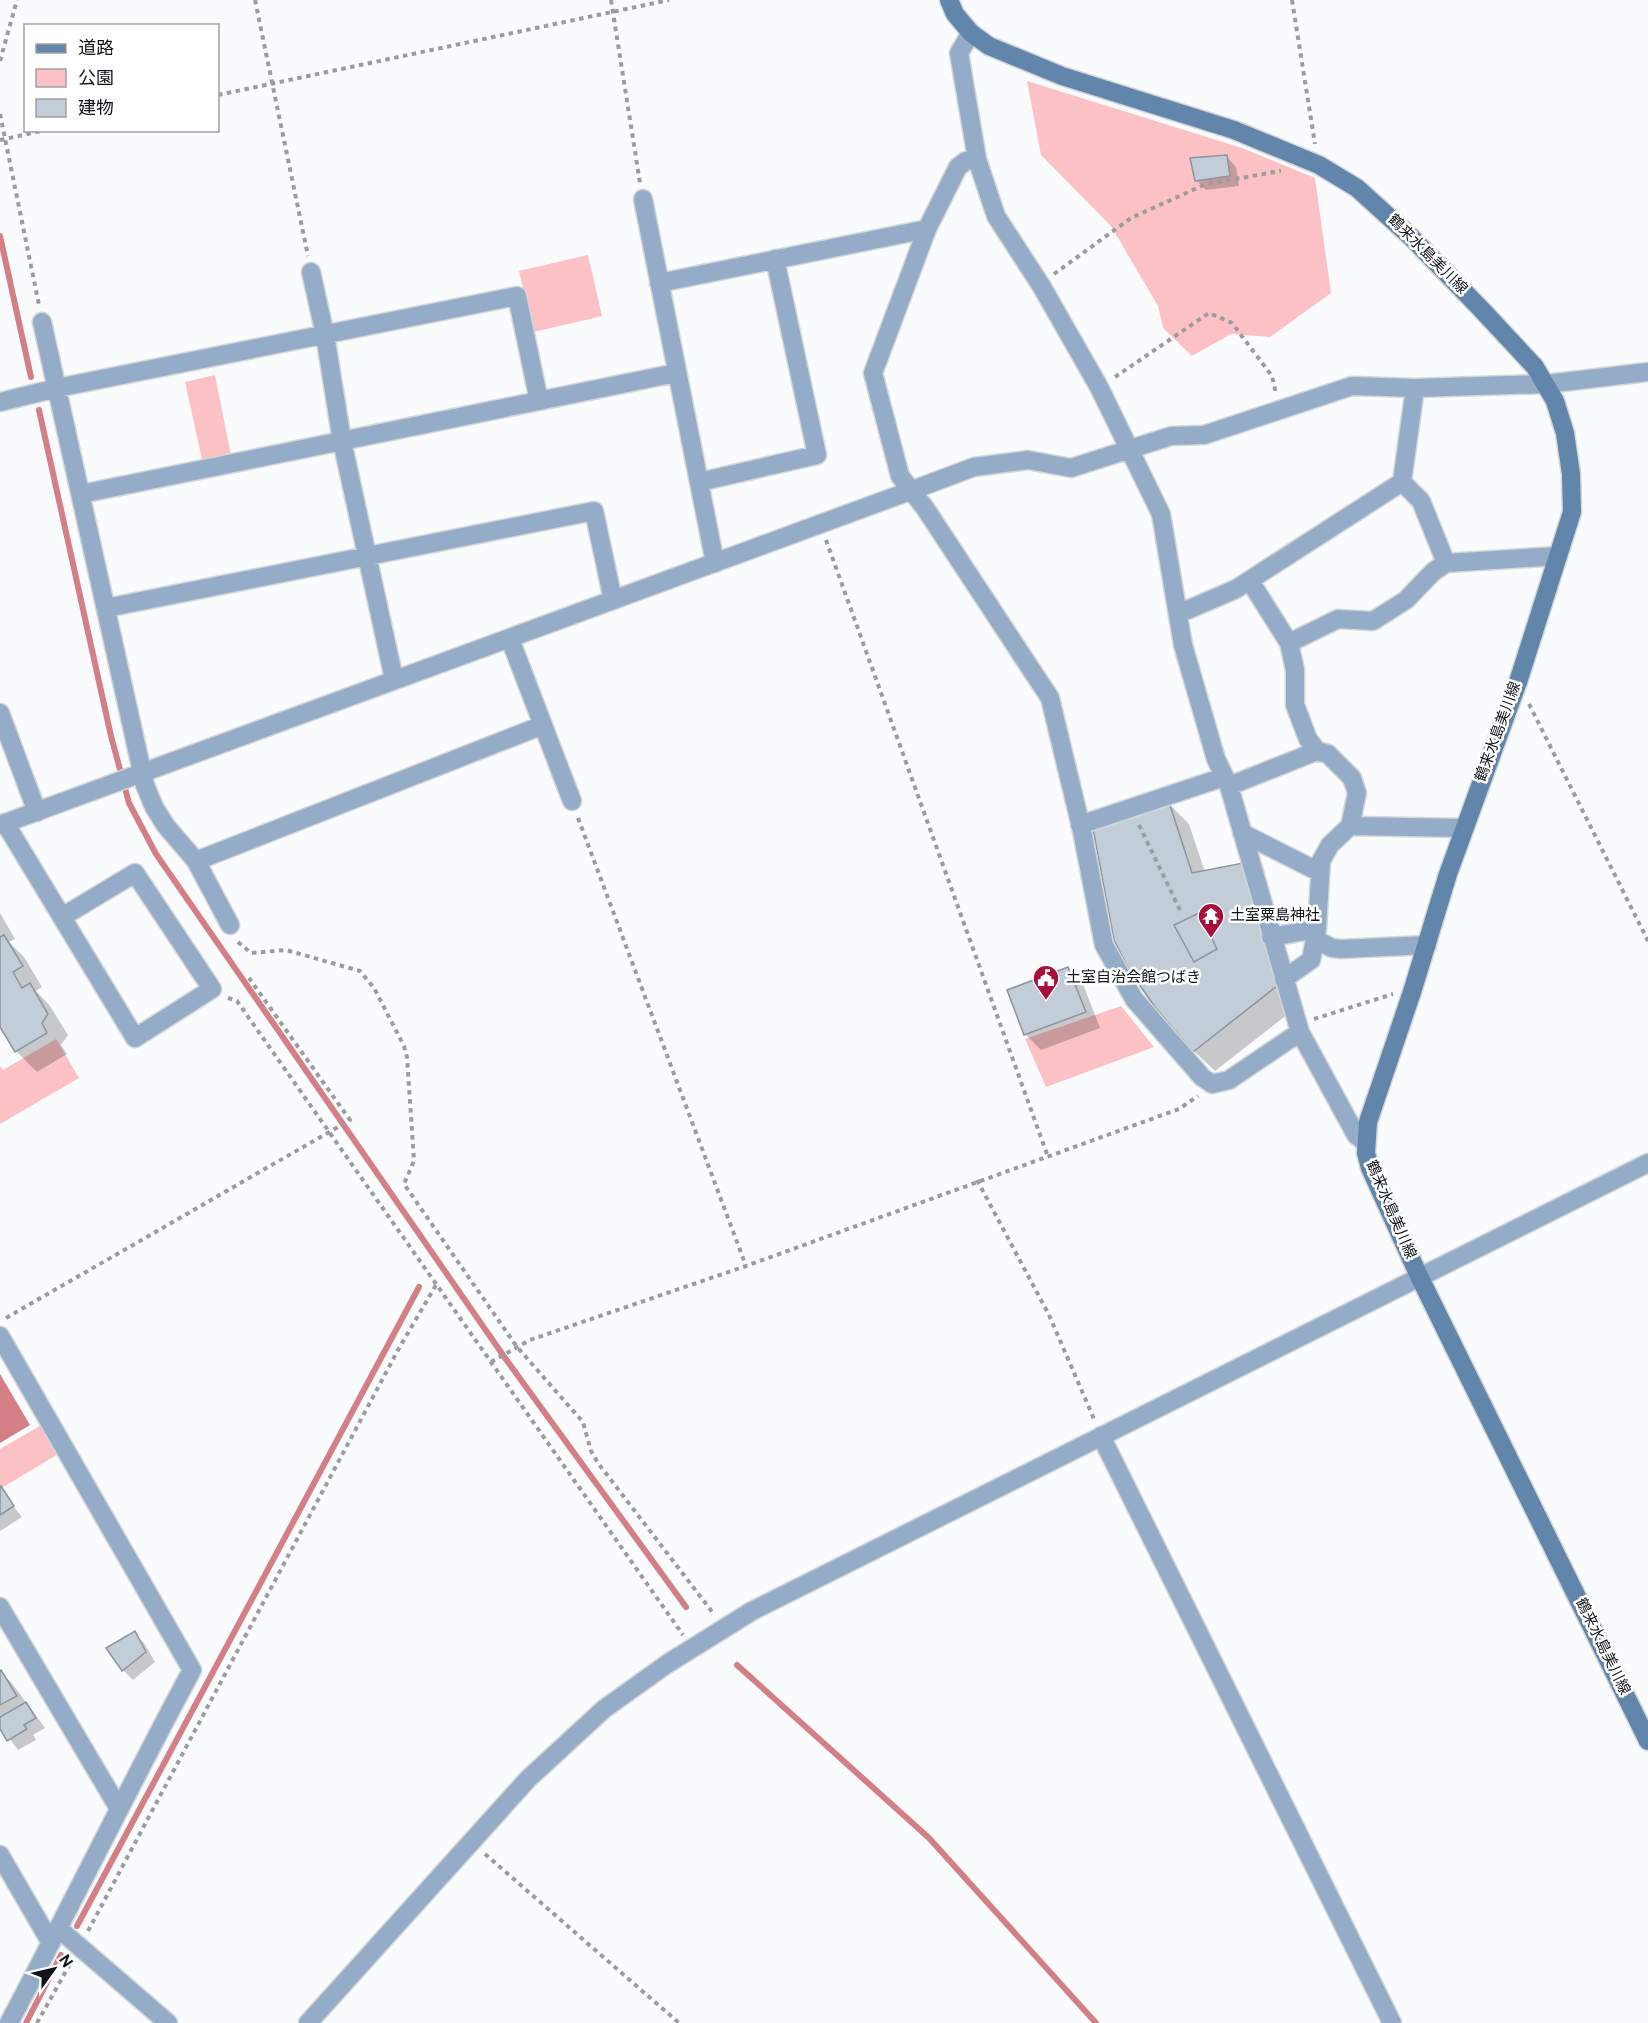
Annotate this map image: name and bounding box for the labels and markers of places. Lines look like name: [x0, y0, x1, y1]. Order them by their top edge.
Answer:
temple icon: 土室粟島神社: [1196, 901, 1226, 939]
place label: 土室粟島神社: [1230, 907, 1320, 926]
public building icon: 土室自治会館つばき: [1031, 963, 1061, 1001]
place label: 土室自治会館つばき: [1066, 969, 1201, 988]

